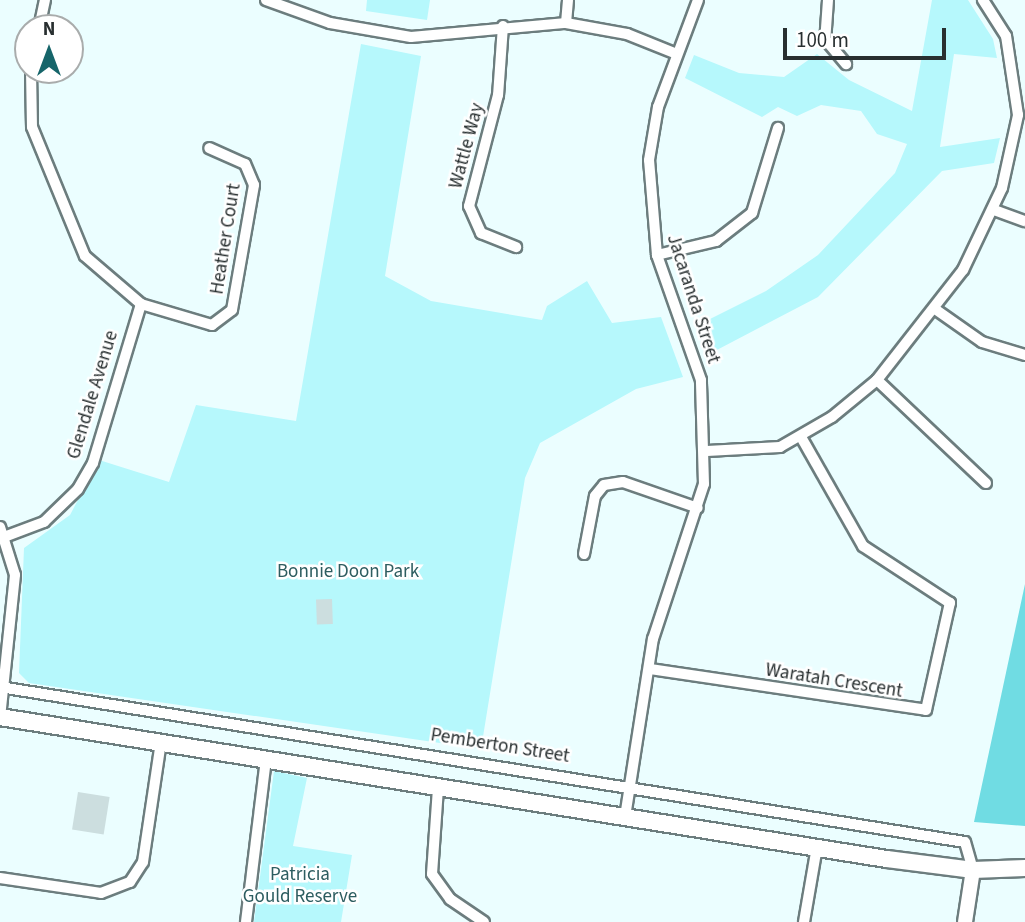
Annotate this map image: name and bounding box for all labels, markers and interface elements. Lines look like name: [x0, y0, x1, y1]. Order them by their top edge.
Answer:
north arrow: [14, 14, 84, 84]
scale bar: [787, 14, 950, 58]
text: N: [43, 16, 55, 43]
text: 100 m: [796, 25, 849, 55]
street label: Wattle Way: [445, 101, 489, 191]
street label: Heather Court: [206, 182, 246, 296]
street label: Jacaranda Street: [661, 232, 725, 366]
street label: Glendale Avenue: [63, 328, 123, 462]
park label: Bonnie Doon Park: [277, 561, 419, 583]
street label: Waratah Crescent: [764, 659, 904, 703]
street label: Pemberton Street: [429, 724, 571, 768]
park label: Patricia Gould Reserve: [243, 864, 357, 908]

